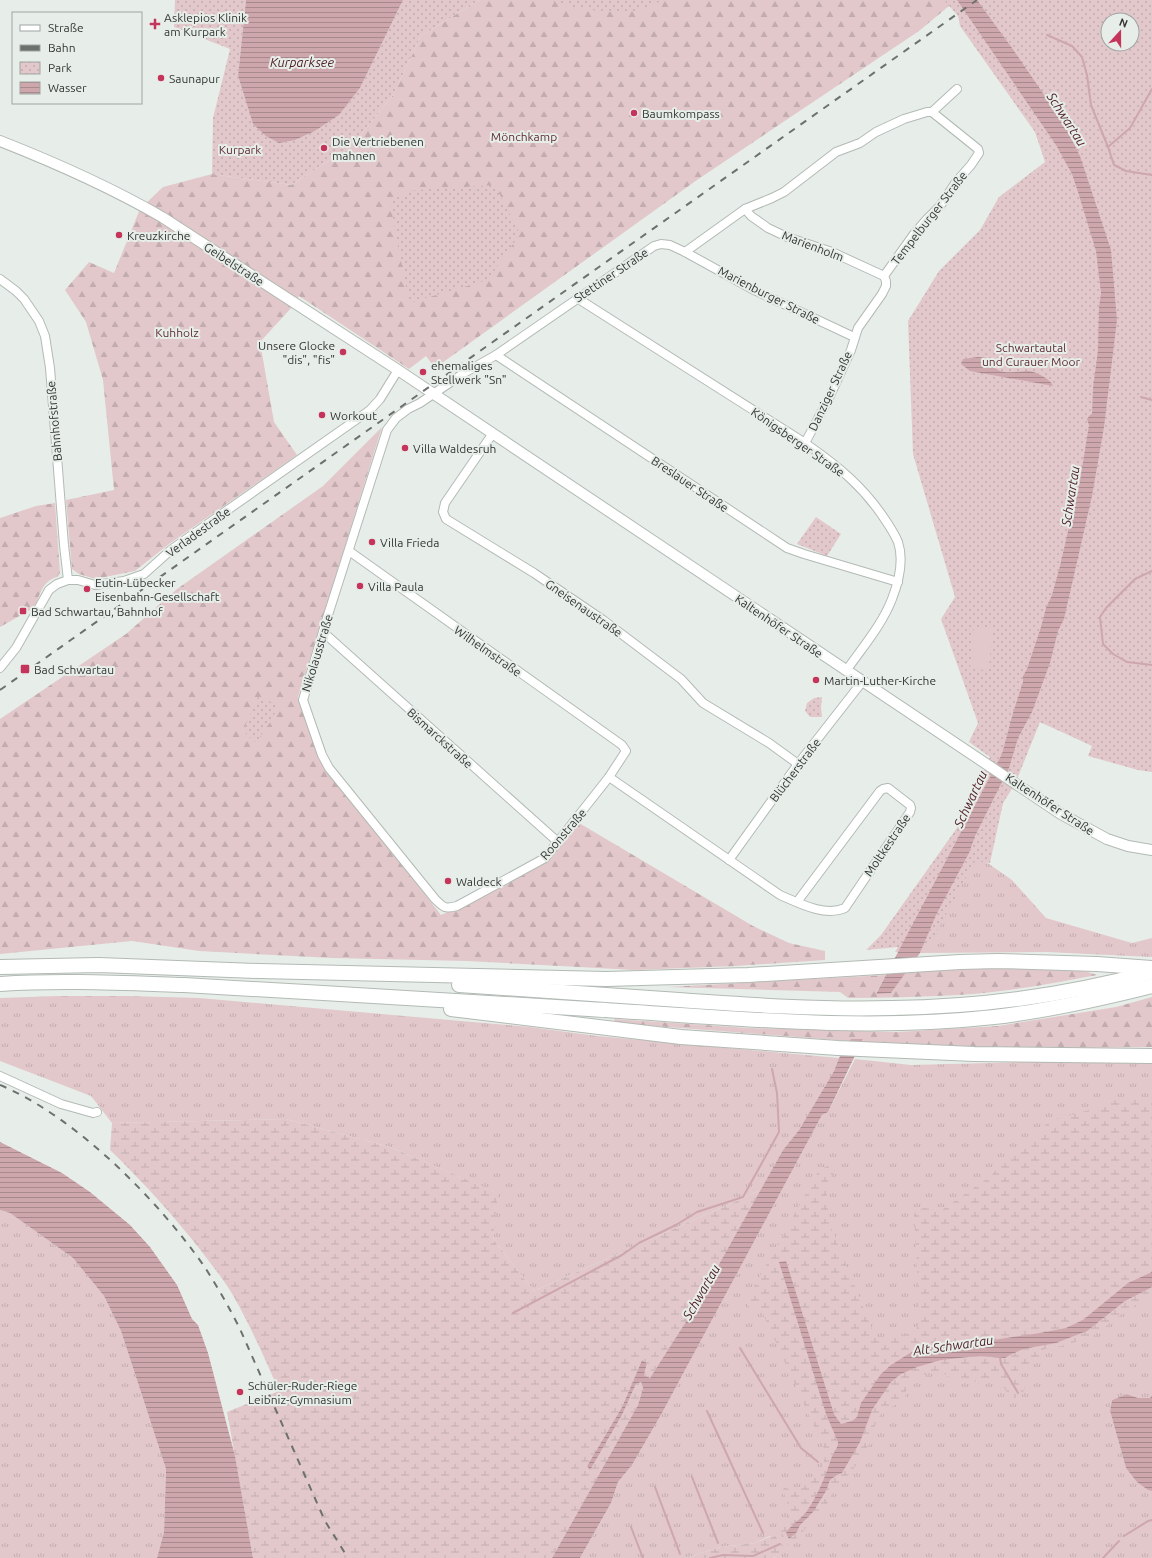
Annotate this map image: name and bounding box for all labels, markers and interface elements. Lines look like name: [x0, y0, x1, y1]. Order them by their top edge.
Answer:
place label: Asklepios Klinik am Kurpark: [164, 11, 247, 38]
legend: [12, 12, 142, 104]
north arrow: [1100, 12, 1140, 52]
text: N: [1118, 16, 1130, 30]
marker: Asklepios Klinik am Kurpark: [149, 18, 161, 30]
text: Straße: [48, 21, 84, 34]
text: Bahn: [48, 41, 76, 54]
water label: Kurparksee: [270, 55, 334, 69]
text: Park: [48, 61, 72, 74]
place label: Saunapur: [169, 72, 220, 85]
marker: Saunapur: [156, 73, 166, 83]
text: Wasser: [48, 81, 87, 94]
water label: Schwartau: [1044, 89, 1089, 148]
place label: Baumkompass: [642, 107, 720, 120]
marker: Baumkompass: [629, 108, 639, 118]
park label: Mönchkamp: [491, 130, 557, 143]
place label: Die Vertriebenen mahnen: [332, 135, 424, 162]
park label: Kurpark: [219, 143, 261, 156]
marker: Die Vertriebenen mahnen: [319, 143, 329, 153]
street label: Tempelburger Straße: [889, 169, 969, 267]
street label: Marienholm: [780, 228, 846, 264]
place label: Kreuzkirche: [127, 229, 190, 242]
marker: Kreuzkirche: [114, 230, 124, 240]
street label: Geibelstraße: [202, 240, 266, 288]
street label: Stettiner Straße: [572, 245, 650, 305]
street label: Marienburger Straße: [716, 264, 822, 326]
park label: Kuhholz: [155, 326, 199, 339]
place label: Unsere Glocke "dis", "fis": [258, 339, 335, 366]
park label: Schwartautal und Curauer Moor: [982, 341, 1080, 368]
marker: Unsere Glocke "dis", "fis": [338, 347, 348, 357]
street label: Danziger Straße: [806, 349, 854, 433]
place label: ehemaliges Stellwerk "Sn": [431, 359, 507, 386]
marker: ehemaliges Stellwerk "Sn": [418, 367, 428, 377]
street label: Bahnhofstraße: [44, 380, 64, 462]
street label: Königsberger Straße: [749, 405, 847, 479]
place label: Workout: [330, 409, 377, 422]
marker: Workout: [317, 410, 327, 420]
place label: Villa Waldesruh: [413, 442, 496, 455]
marker: Villa Waldesruh: [400, 443, 410, 453]
street label: Breslauer Straße: [649, 454, 731, 514]
water label: Schwartau: [1058, 465, 1082, 528]
street label: Verladestraße: [163, 504, 233, 560]
place label: Villa Frieda: [380, 536, 440, 549]
marker: Villa Frieda: [367, 537, 377, 547]
place label: Eutin-Lübecker Eisenbahn-Gesellschaft: [95, 576, 220, 603]
street label: Gneisenaustraße: [543, 577, 625, 639]
place label: Villa Paula: [368, 580, 424, 593]
marker: Villa Paula: [355, 581, 365, 591]
marker: Eutin-Lübecker Eisenbahn-Gesellschaft: [82, 584, 92, 594]
street label: Kaltenhöfer Straße: [733, 592, 825, 660]
place label: Bad Schwartau, Bahnhof: [31, 605, 163, 618]
marker: Bad Schwartau, Bahnhof: [18, 606, 28, 616]
street label: Nikolausstraße: [299, 613, 335, 693]
street label: Wilhelmstraße: [452, 623, 524, 679]
marker: Bad Schwartau: [19, 663, 31, 675]
place label: Bad Schwartau: [34, 663, 114, 676]
place label: Martin-Luther-Kirche: [824, 674, 936, 687]
marker: Martin-Luther-Kirche: [811, 675, 821, 685]
street label: Bismarckstraße: [405, 705, 475, 771]
street label: Blücherstraße: [767, 736, 823, 804]
water label: Schwartau: [950, 768, 989, 830]
street label: Kaltenhöfer Straße: [1003, 771, 1097, 837]
street label: Roonstraße: [537, 806, 589, 862]
street label: Moltkestraße: [861, 811, 913, 879]
place label: Waldeck: [456, 875, 501, 888]
marker: Waldeck: [443, 876, 453, 886]
water label: Schwartau: [679, 1262, 722, 1323]
water label: Alt Schwartau: [911, 1332, 994, 1358]
place label: Schüler-Ruder-Riege Leibniz-Gymnasium: [248, 1379, 357, 1406]
marker: Schüler-Ruder-Riege Leibniz-Gymnasium: [235, 1387, 245, 1397]

